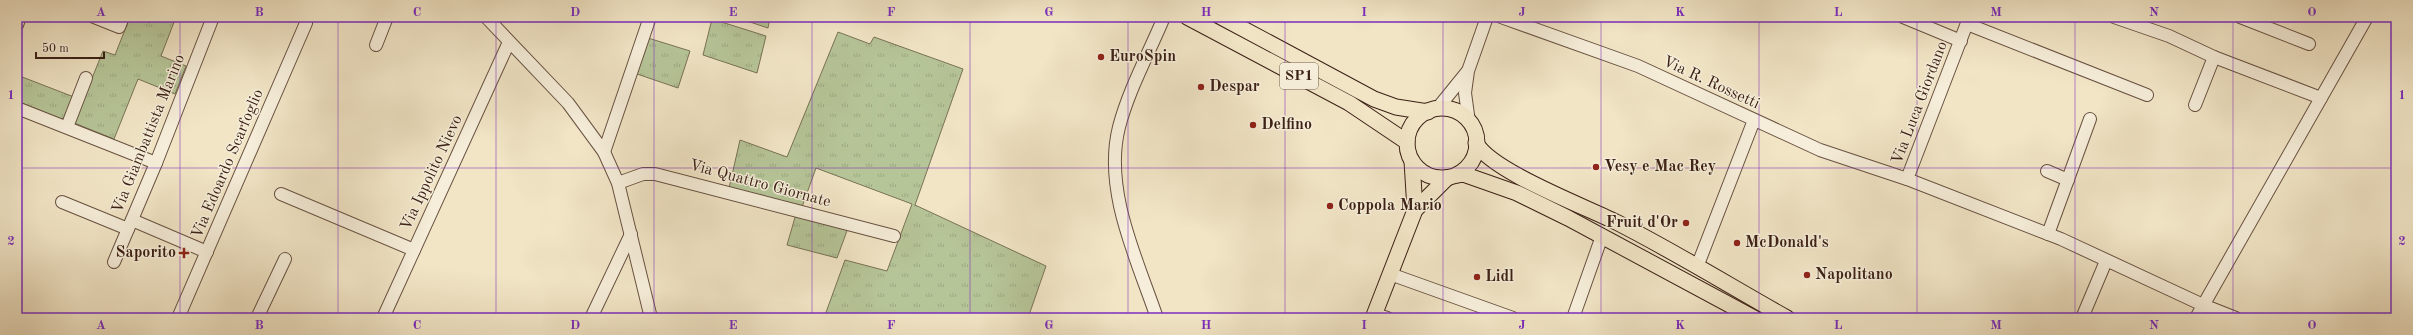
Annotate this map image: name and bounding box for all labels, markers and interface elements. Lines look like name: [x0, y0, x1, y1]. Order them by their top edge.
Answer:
text: A: [96, 6, 106, 19]
text: B: [254, 6, 264, 19]
text: C: [413, 6, 421, 19]
text: D: [570, 6, 580, 19]
text: E: [729, 6, 738, 19]
text: F: [887, 6, 896, 19]
text: G: [1044, 6, 1054, 19]
text: H: [1201, 6, 1212, 19]
text: I: [1361, 6, 1367, 19]
text: J: [1518, 6, 1526, 19]
text: K: [1675, 6, 1685, 19]
text: L: [1834, 6, 1843, 19]
text: M: [1990, 6, 2002, 19]
text: N: [2149, 6, 2159, 19]
text: O: [2307, 6, 2317, 19]
scale bar: [36, 34, 104, 60]
street label: Via Luca Giordano: [1889, 39, 1951, 167]
text: 50 m: [42, 42, 69, 55]
place label: EuroSpin: [1109, 49, 1176, 65]
street label: Via Giambattista Marino: [110, 52, 188, 216]
marker: EuroSpin: [1096, 52, 1106, 62]
street label: Via R. Rossetti: [1660, 54, 1762, 112]
road number: SP1: [1280, 63, 1318, 89]
place label: Despar: [1209, 79, 1260, 95]
marker: Despar: [1196, 82, 1206, 92]
street label: Via Edoardo Scarfoglio: [189, 87, 267, 241]
text: 1: [7, 89, 15, 102]
text: 1: [2398, 89, 2406, 102]
street label: Via Ippolito Nievo: [398, 113, 466, 233]
place label: Delfino: [1261, 117, 1312, 133]
marker: Delfino: [1248, 120, 1258, 130]
street label: Via Quattro Giornate: [687, 157, 833, 211]
place label: Vesy e Mac Rey: [1604, 159, 1716, 175]
marker: Vesy e Mac Rey: [1591, 162, 1601, 172]
place label: Coppola Mario: [1338, 198, 1442, 214]
marker: Coppola Mario: [1325, 201, 1335, 211]
place label: Fruit d'Or: [1606, 215, 1678, 231]
marker: Fruit d'Or: [1681, 218, 1691, 228]
text: 2: [7, 235, 15, 248]
place label: McDonald's: [1745, 235, 1829, 251]
text: 2: [2398, 235, 2406, 248]
marker: McDonald's: [1732, 238, 1742, 248]
place label: Saporito: [116, 245, 176, 261]
marker: Saporito: [179, 248, 189, 258]
place label: Napolitano: [1815, 267, 1893, 283]
place label: Lidl: [1485, 269, 1514, 285]
marker: Napolitano: [1802, 270, 1812, 280]
marker: Lidl: [1472, 272, 1482, 282]
text: A: [96, 319, 106, 332]
text: B: [254, 319, 264, 332]
text: C: [413, 319, 421, 332]
text: D: [570, 319, 580, 332]
text: E: [729, 319, 738, 332]
text: F: [887, 319, 896, 332]
text: G: [1044, 319, 1054, 332]
text: H: [1201, 319, 1212, 332]
text: I: [1361, 319, 1367, 332]
text: J: [1518, 319, 1526, 332]
text: K: [1675, 319, 1685, 332]
text: L: [1834, 319, 1843, 332]
text: M: [1990, 319, 2002, 332]
text: N: [2149, 319, 2159, 332]
text: O: [2307, 319, 2317, 332]

